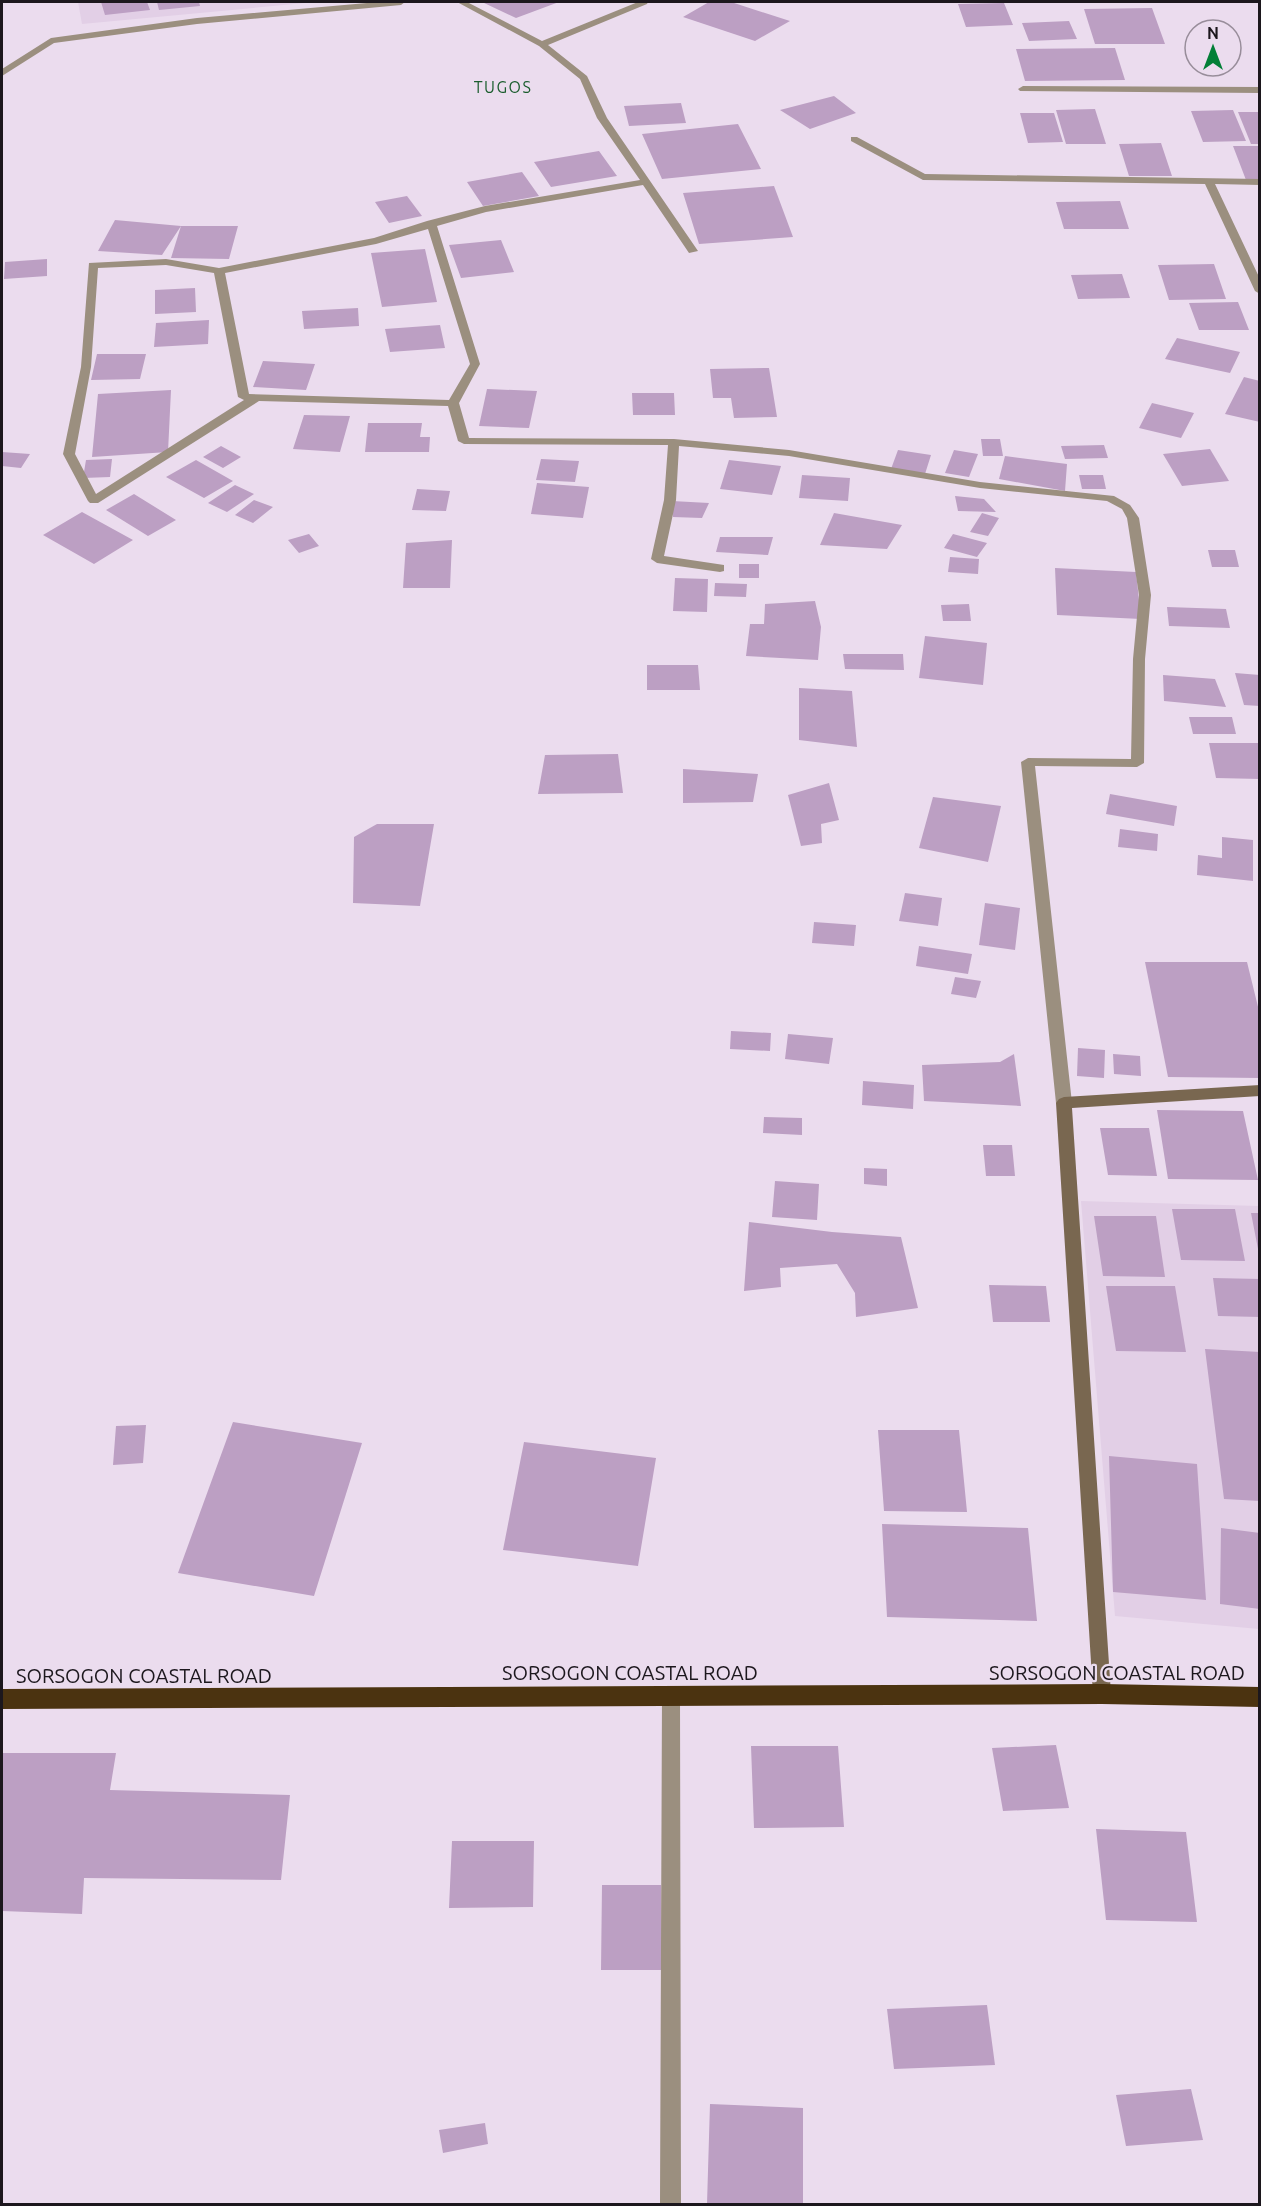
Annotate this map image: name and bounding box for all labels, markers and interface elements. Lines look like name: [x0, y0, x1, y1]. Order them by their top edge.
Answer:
north arrow: [1183, 18, 1243, 78]
text: N: [1207, 24, 1219, 42]
district label: TUGOS: [474, 78, 532, 96]
street label: SORSOGON COASTAL ROAD: [502, 1661, 758, 1684]
street label: SORSOGON COASTAL ROAD: [989, 1661, 1245, 1684]
street label: SORSOGON COASTAL ROAD: [16, 1664, 272, 1687]

